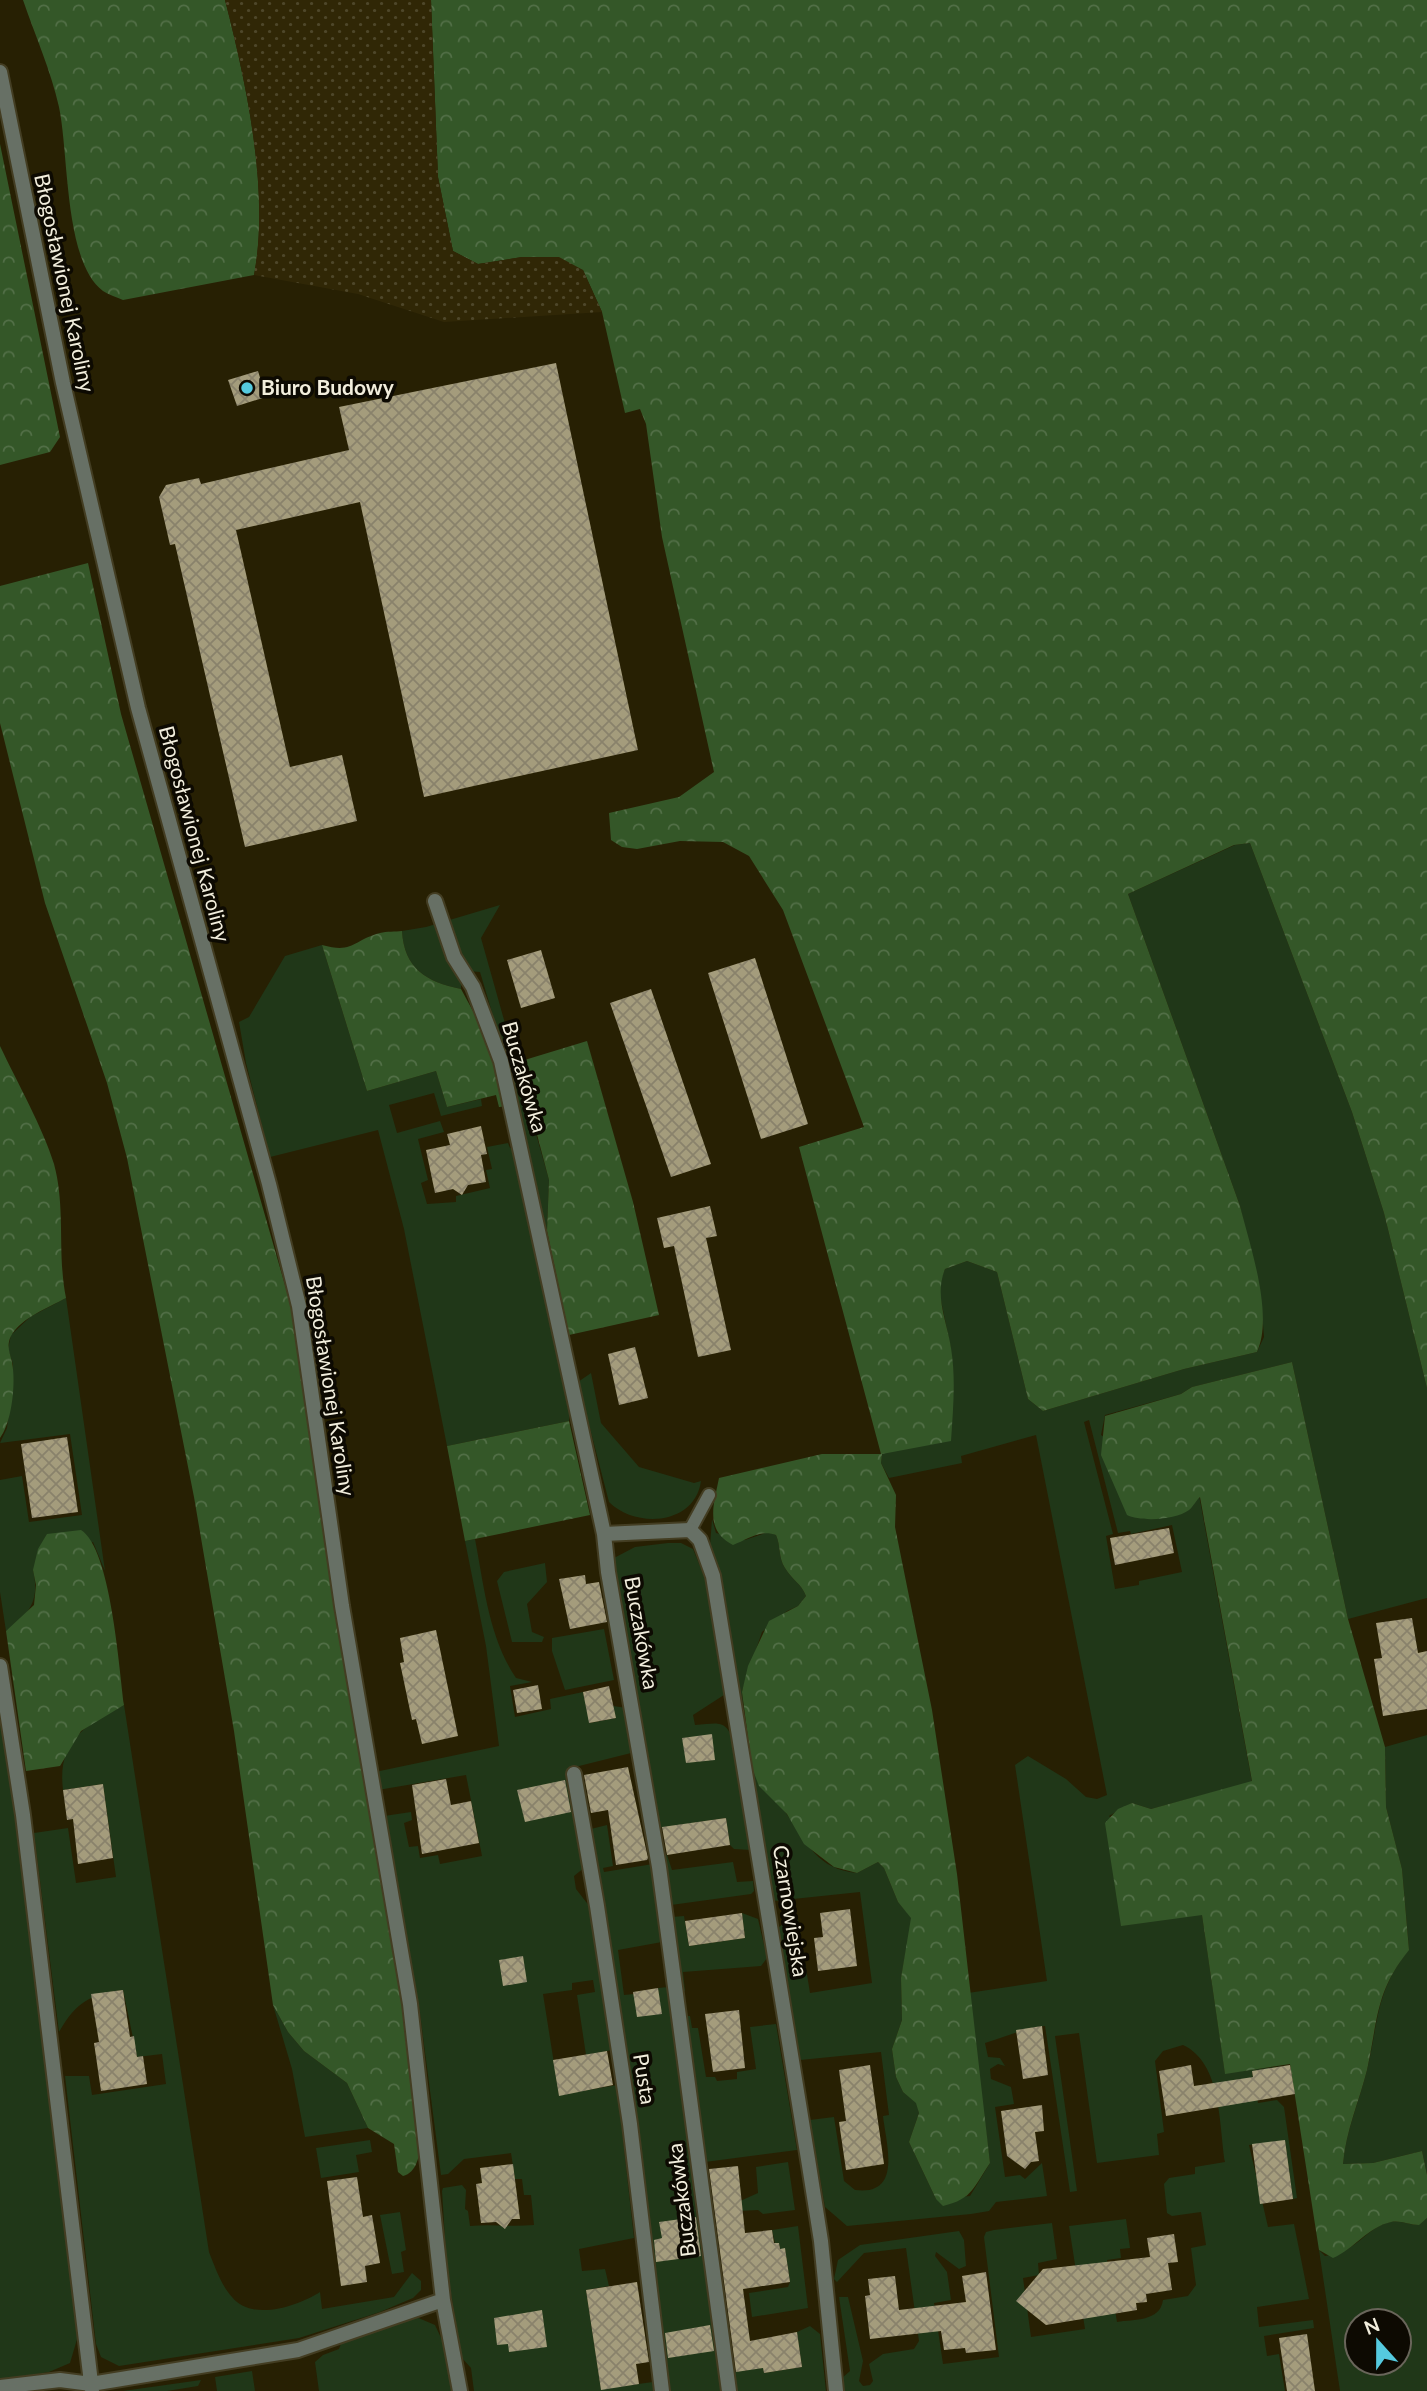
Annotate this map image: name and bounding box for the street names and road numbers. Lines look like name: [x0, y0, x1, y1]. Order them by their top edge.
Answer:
street label: Błogosławionej Karoliny: [30, 171, 101, 394]
street label: Błogosławionej Karoliny: [155, 723, 236, 945]
street label: Buczakówka: [498, 1018, 553, 1135]
street label: Błogosławionej Karoliny: [302, 1274, 361, 1498]
street label: Buczakówka: [620, 1574, 665, 1691]
street label: Czarnowiejska: [769, 1843, 814, 1978]
street label: Pusta: [629, 2051, 662, 2106]
street label: Buczakówka: [661, 2142, 700, 2259]

